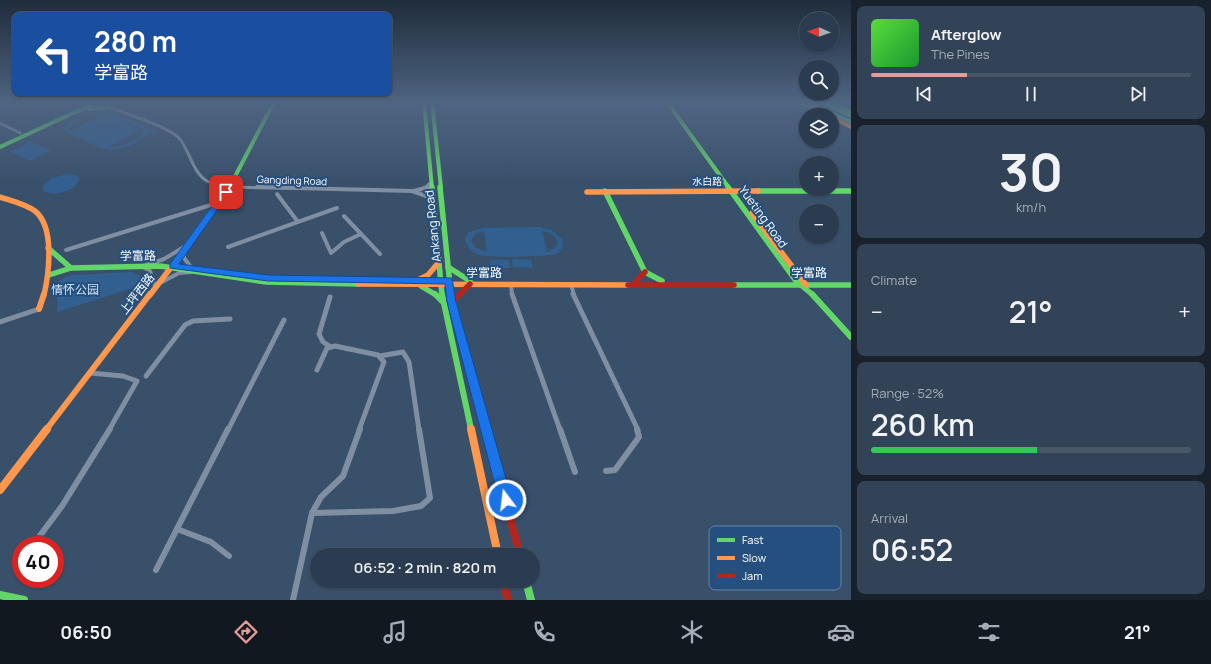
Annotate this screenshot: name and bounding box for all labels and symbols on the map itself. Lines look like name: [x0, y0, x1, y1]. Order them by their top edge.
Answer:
north arrow: [799, 12, 839, 52]
street label: Gangding Road: [257, 172, 327, 188]
street label: 水白路: [692, 174, 722, 188]
pin: [209, 175, 243, 209]
street label: Yueting Road: [735, 182, 792, 251]
street label: Ankang Road: [420, 189, 445, 263]
street label: 学富路: [120, 247, 156, 264]
street label: 学富路: [466, 264, 502, 281]
street label: 学富路: [791, 264, 827, 281]
street label: 上坪西路: [115, 270, 158, 318]
park label: 情怀公园: [51, 281, 99, 298]
position arrow: [485, 479, 527, 521]
legend: [709, 526, 841, 590]
text: Fast: [742, 532, 764, 547]
speed limit sign: 40: [12, 536, 64, 588]
text: Slow: [742, 550, 767, 565]
text: Jam: [742, 568, 763, 583]

